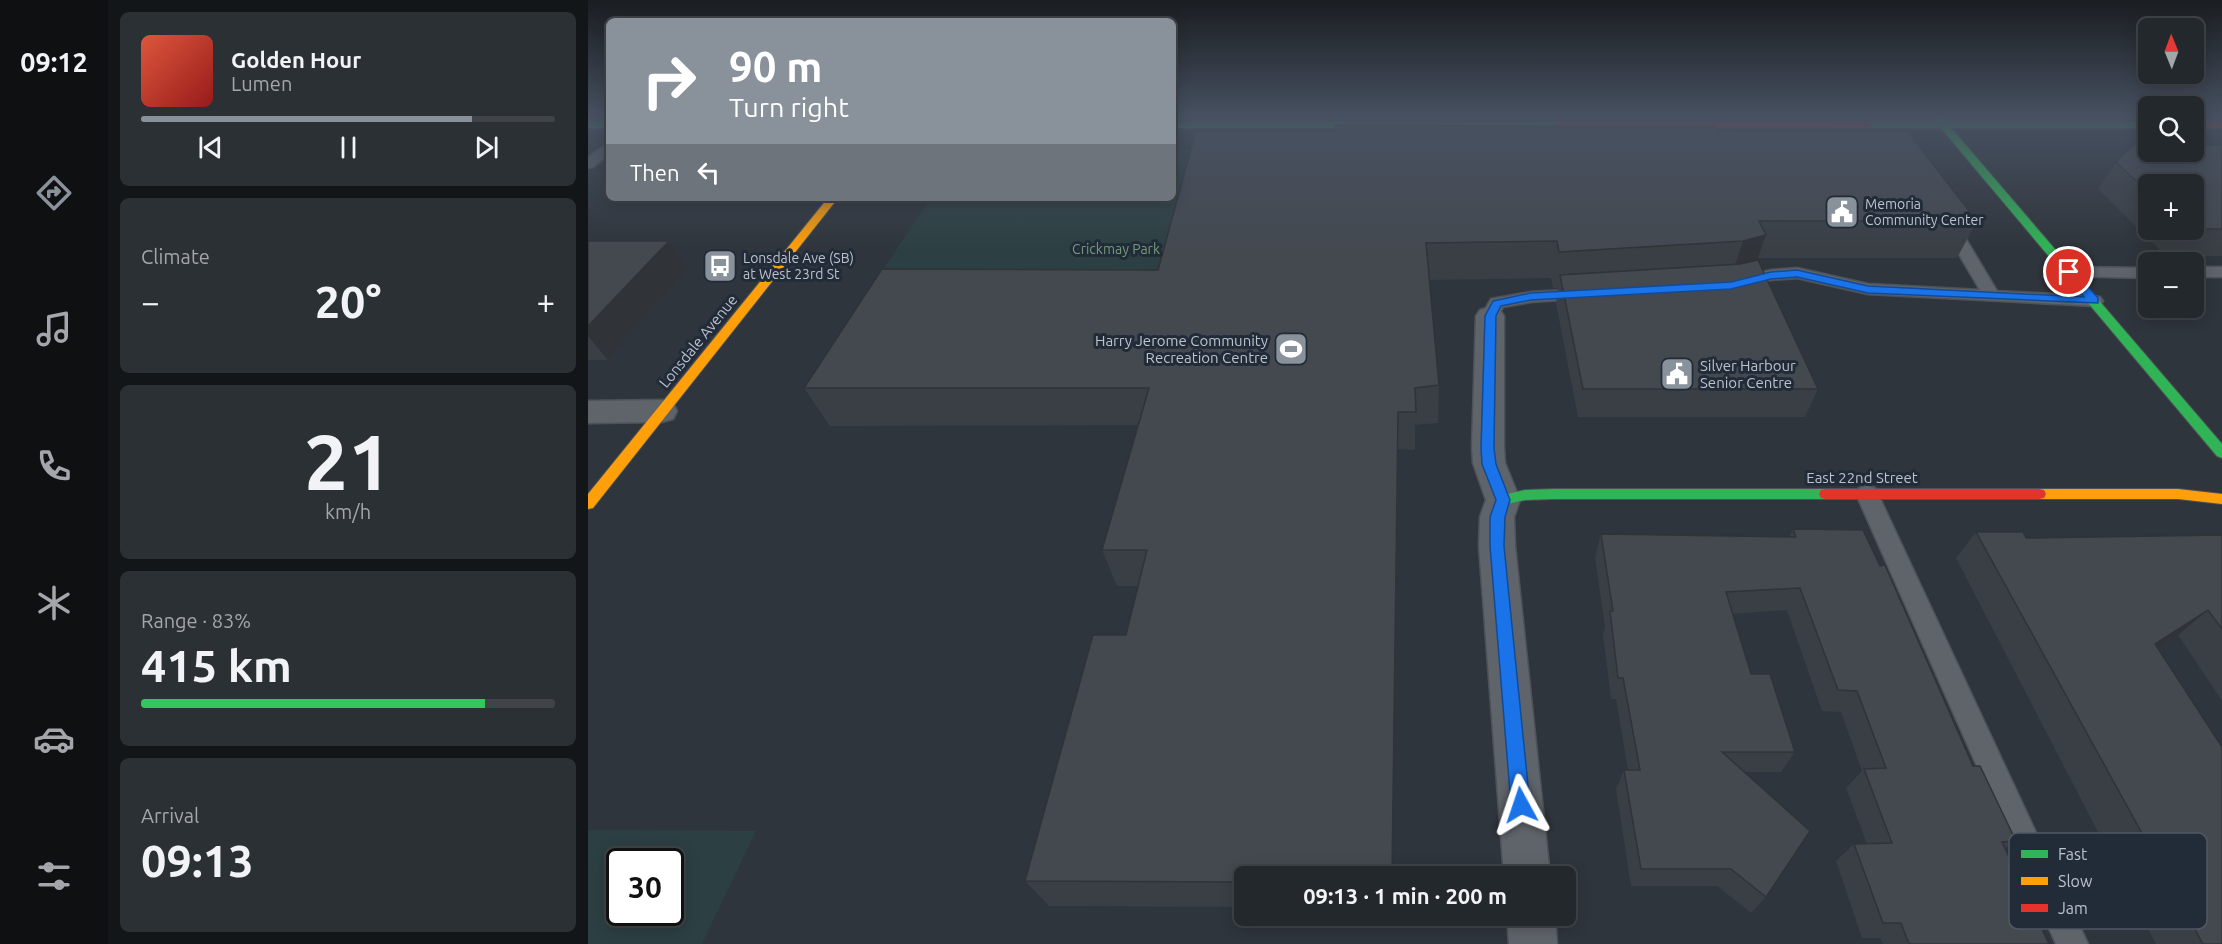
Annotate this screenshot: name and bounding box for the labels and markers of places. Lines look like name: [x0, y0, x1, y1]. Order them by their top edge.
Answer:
public building icon: Memoria Community Center: [1824, 194, 1860, 230]
place label: Memoria Community Center: [1865, 196, 1984, 228]
pin: [2043, 246, 2094, 297]
bus stop icon: Lonsdale Ave (SB) at West 23rd St: [702, 248, 738, 284]
place label: Lonsdale Ave (SB) at West 23rd St: [743, 250, 854, 282]
sports icon: Harry Jerome Community Recreation Centre: [1273, 331, 1309, 367]
place label: Harry Jerome Community Recreation Centre: [1095, 332, 1268, 366]
public building icon: Silver Harbour Senior Centre: [1659, 356, 1695, 392]
place label: Silver Harbour Senior Centre: [1700, 357, 1796, 391]

